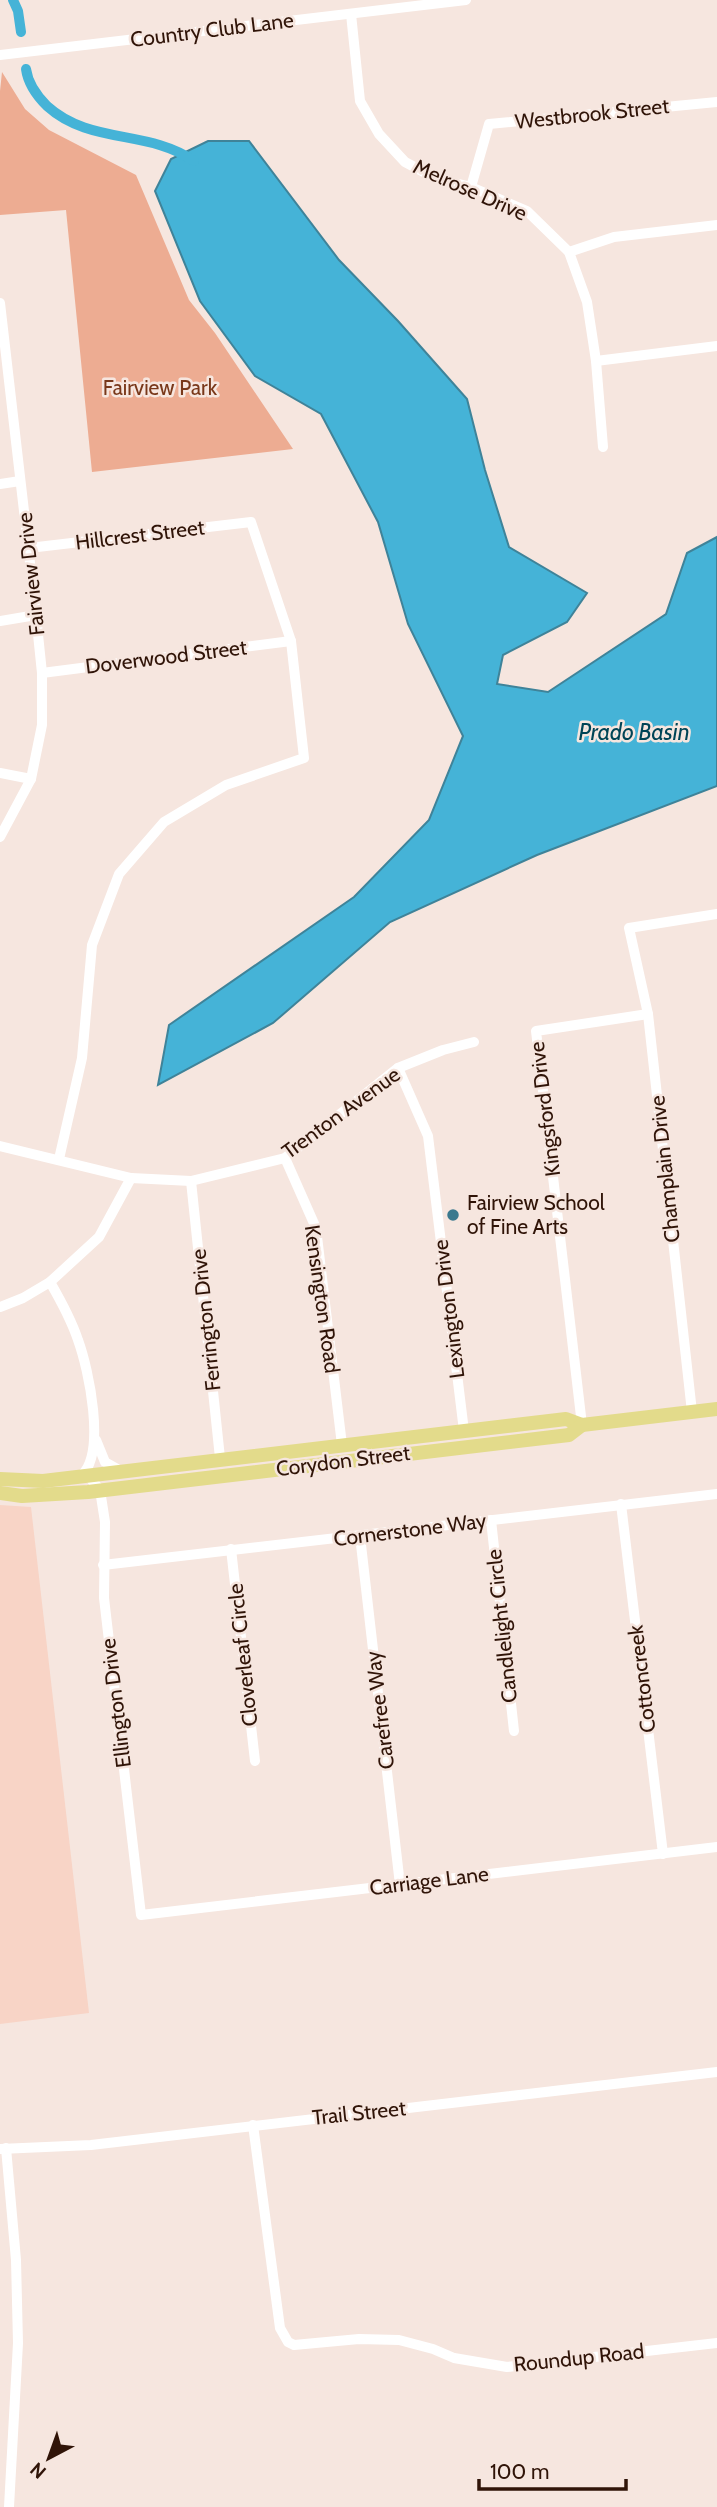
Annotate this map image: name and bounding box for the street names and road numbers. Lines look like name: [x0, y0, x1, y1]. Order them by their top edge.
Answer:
street label: Country Club Lane: [129, 7, 295, 52]
street label: Westbrook Street: [514, 93, 670, 134]
street label: Melrose Drive: [410, 153, 531, 226]
street label: Fairview Drive: [12, 511, 49, 637]
street label: Hillcrest Street: [74, 514, 206, 555]
street label: Doverwood Street: [84, 634, 248, 679]
street label: Kingsford Drive: [524, 1040, 565, 1178]
street label: Trenton Avenue: [277, 1061, 405, 1164]
street label: Champlain Drive: [644, 1094, 685, 1244]
street label: Kensington Road: [300, 1223, 345, 1375]
street label: Lexington Drive: [428, 1238, 469, 1380]
street label: Ferrington Drive: [186, 1247, 225, 1392]
street label: Corydon Street: [274, 1440, 411, 1481]
street label: Cornerstone Way: [332, 1508, 488, 1551]
street label: Candlelight Circle: [481, 1548, 522, 1704]
street label: Cloverleaf Circle: [223, 1582, 262, 1728]
street label: Cottoncreek: [622, 1623, 661, 1734]
street label: Ellington Drive: [95, 1637, 136, 1769]
street label: Carefree Way: [360, 1649, 399, 1771]
street label: Carriage Lane: [368, 1861, 490, 1900]
street label: Trail Street: [311, 2095, 407, 2130]
street label: Roundup Road: [512, 2338, 645, 2377]

